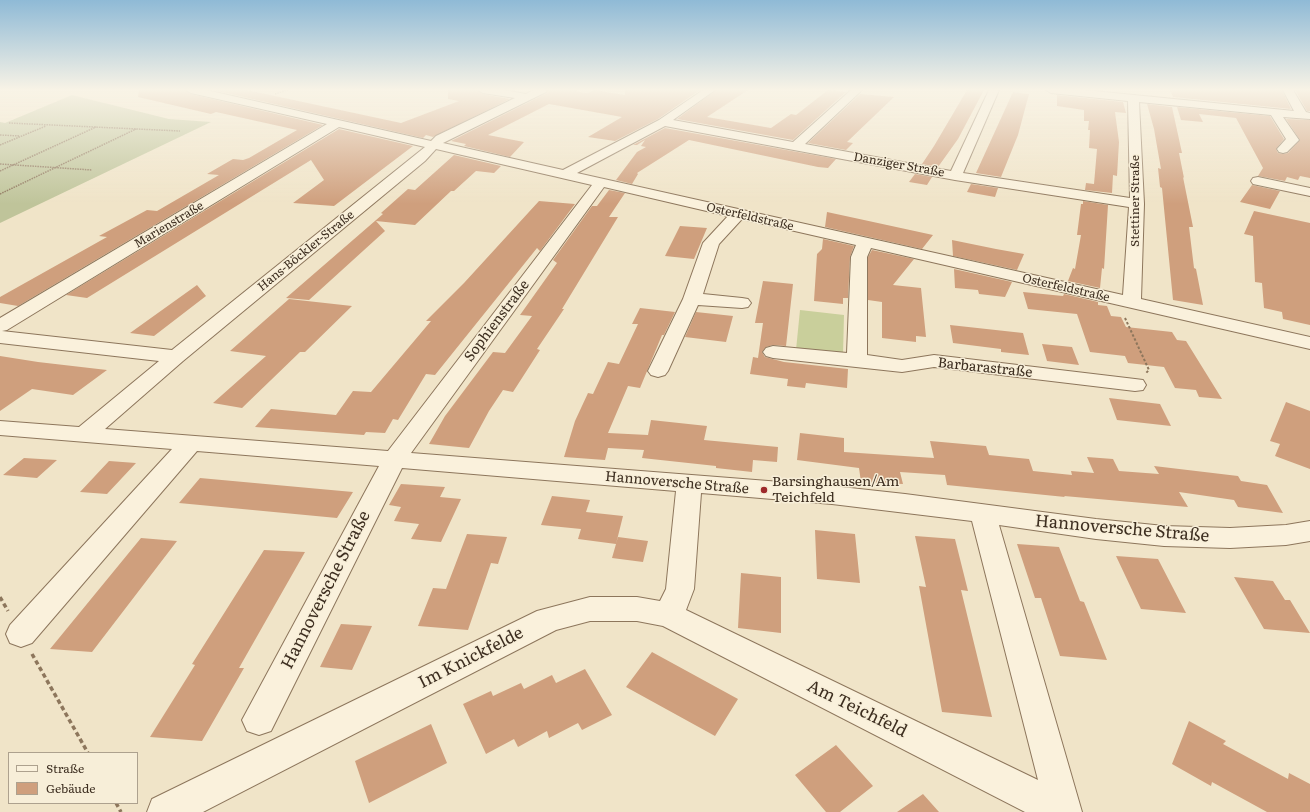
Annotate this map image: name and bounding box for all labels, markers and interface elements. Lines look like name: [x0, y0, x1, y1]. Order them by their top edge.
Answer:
street label: Danziger Straße: [852, 150, 946, 180]
street label: Stettiner Straße: [1128, 155, 1142, 247]
street label: Marienstraße: [132, 199, 206, 251]
street label: Osterfeldstraße: [705, 200, 795, 234]
street label: Hans-Böckler-Straße: [255, 208, 357, 294]
street label: Osterfeldstraße: [1021, 271, 1111, 305]
street label: Sophienstraße: [461, 277, 533, 365]
street label: Barbarastraße: [937, 355, 1033, 381]
street label: Hannoversche Straße: [604, 468, 750, 498]
place label: Barsinghausen/Am Teichfeld: [772, 474, 899, 506]
marker: Barsinghausen/Am Teichfeld: [759, 485, 769, 495]
street label: Hannoversche Straße: [277, 507, 375, 673]
street label: Hannoversche Straße: [1034, 511, 1210, 547]
street label: Im Knickfelde: [415, 623, 527, 693]
street label: Am Teichfeld: [804, 676, 910, 742]
legend: [8, 752, 138, 804]
text: Straße: [46, 759, 84, 777]
text: Gebäude: [46, 779, 95, 797]

